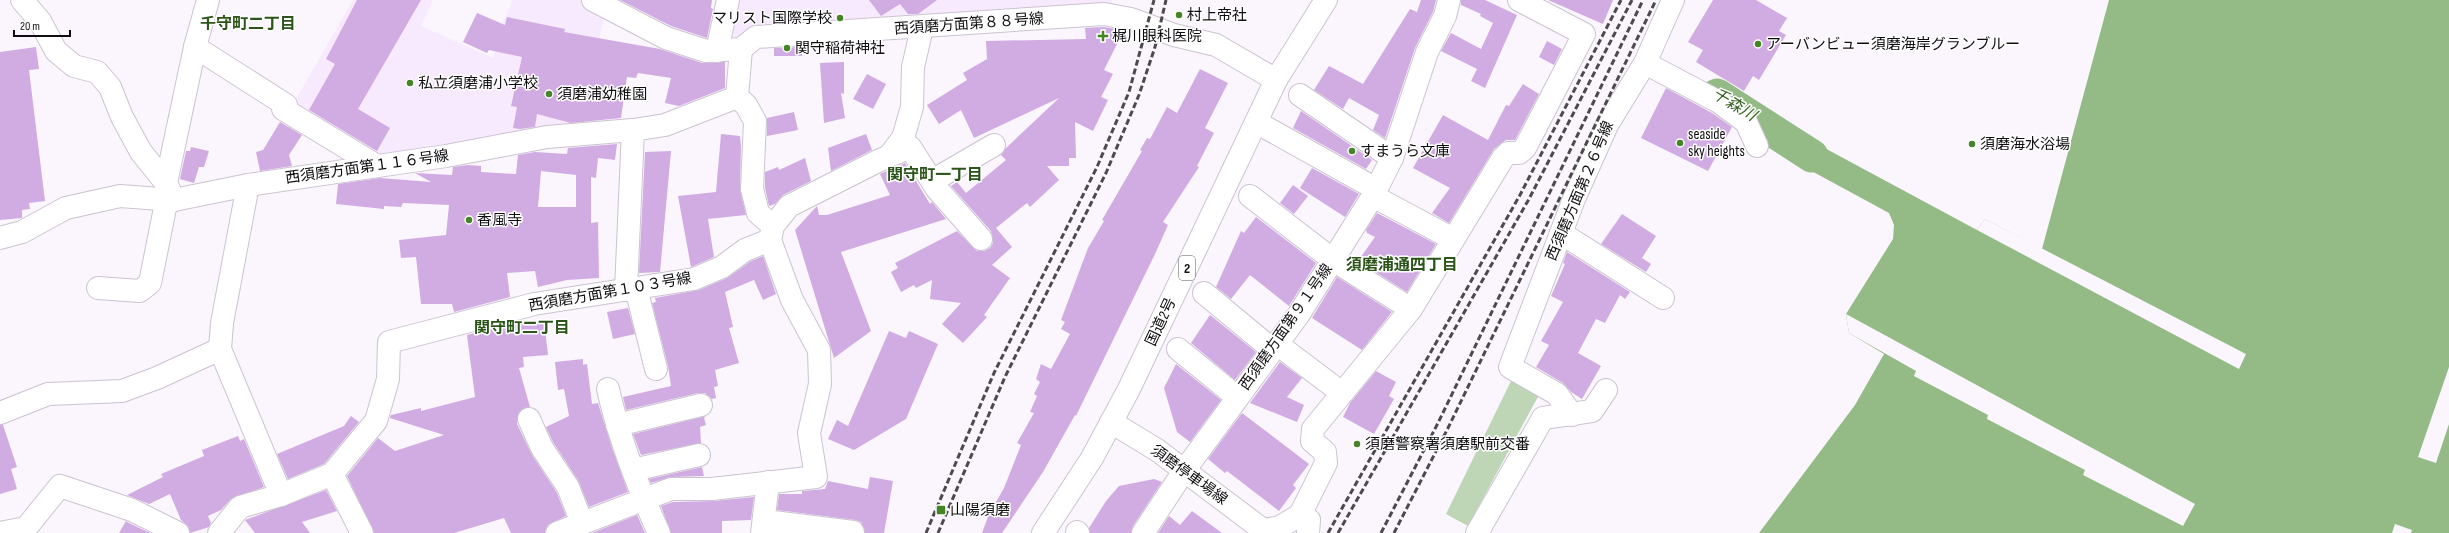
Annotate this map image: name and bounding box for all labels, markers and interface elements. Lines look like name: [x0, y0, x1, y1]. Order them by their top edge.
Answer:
place label: 村上帝社: [1187, 6, 1247, 25]
place label: マリスト国際学校: [712, 9, 832, 28]
street label: 西須磨方面第８８号線: [894, 9, 1044, 39]
marker: 村上帝社: [1174, 10, 1184, 20]
scale bar: [14, 12, 70, 38]
marker: マリスト国際学校: [835, 13, 845, 23]
district label: 千守町二丁目: [200, 15, 296, 34]
text: 20 m: [20, 19, 40, 34]
place label: 梶川眼科医院: [1112, 27, 1202, 46]
marker: 梶川眼科医院: [1097, 30, 1109, 42]
place label: アーバンビュー須磨海岸グランブルー: [1766, 35, 2020, 54]
place label: 関守稲荷神社: [795, 39, 885, 58]
marker: アーバンビュー須磨海岸グランブルー: [1753, 39, 1763, 49]
marker: 関守稲荷神社: [782, 43, 792, 53]
place label: 私立須磨浦小学校: [418, 74, 538, 93]
marker: 私立須磨浦小学校: [405, 78, 415, 88]
water label: 千森川: [1709, 84, 1761, 127]
place label: 須磨浦幼稚園: [557, 85, 647, 104]
marker: 須磨浦幼稚園: [544, 89, 554, 99]
street label: 西須磨方面第２６号線: [1542, 118, 1618, 264]
place label: seaside sky heights: [1688, 125, 1745, 161]
place label: 須磨海水浴場: [1980, 135, 2070, 154]
marker: seaside sky heights: [1675, 138, 1685, 148]
marker: 須磨海水浴場: [1967, 139, 1977, 149]
place label: すまうら文庫: [1360, 142, 1450, 161]
street label: 西須磨方面第１１６号線: [284, 146, 450, 188]
marker: すまうら文庫: [1347, 146, 1357, 156]
district label: 関守町一丁目: [887, 166, 983, 185]
place label: 香風寺: [477, 211, 522, 230]
marker: 香風寺: [464, 215, 474, 225]
district label: 須磨浦通四丁目: [1346, 255, 1458, 275]
road number: 2: [1179, 256, 1195, 280]
street label: 西須磨方面第９１号線: [1235, 260, 1337, 394]
street label: 西須磨方面第１０３号線: [527, 268, 693, 316]
street label: 国道2号: [1142, 295, 1180, 349]
district label: 関守町二丁目: [474, 319, 570, 338]
place label: 須磨警察署須磨駅前交番: [1365, 435, 1530, 454]
marker: 須磨警察署須磨駅前交番: [1352, 439, 1362, 449]
street label: 須磨停車場線: [1147, 441, 1231, 509]
place label: 山陽須磨: [950, 501, 1010, 520]
marker: 山陽須磨: [935, 504, 947, 516]

